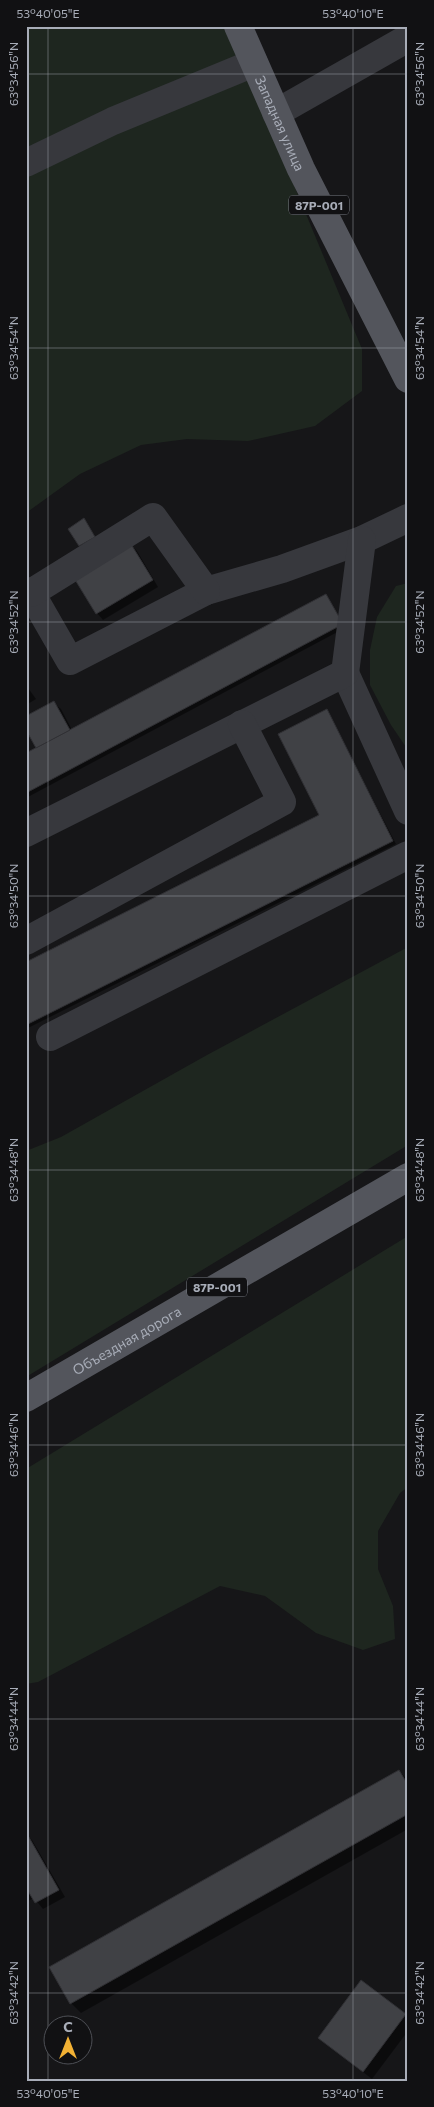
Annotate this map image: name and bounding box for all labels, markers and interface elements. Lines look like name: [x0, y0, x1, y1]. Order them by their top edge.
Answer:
text: 53°40'05"E: [16, 6, 80, 20]
text: 53°40'10"E: [322, 6, 384, 20]
text: 63°34'56"N: [6, 42, 20, 106]
text: 63°34'56"N: [412, 42, 426, 106]
street label: Западная улица: [252, 73, 309, 173]
road number: 87Р-001: [289, 196, 349, 214]
text: 63°34'54"N: [6, 316, 20, 380]
text: 63°34'54"N: [412, 316, 426, 380]
text: 63°34'52"N: [6, 590, 20, 654]
text: 63°34'52"N: [412, 590, 426, 654]
text: 63°34'50"N: [6, 864, 20, 928]
text: 63°34'50"N: [412, 864, 426, 928]
text: 63°34'48"N: [6, 1138, 20, 1202]
text: 63°34'48"N: [412, 1138, 426, 1202]
road number: 87Р-001: [187, 1277, 247, 1296]
street label: Объездная дорога: [69, 1302, 184, 1378]
text: 63°34'46"N: [6, 1413, 20, 1477]
text: 63°34'46"N: [412, 1413, 426, 1477]
text: 63°34'44"N: [6, 1687, 20, 1751]
text: 63°34'44"N: [412, 1687, 426, 1751]
text: 63°34'42"N: [6, 1961, 20, 2025]
text: 63°34'42"N: [412, 1961, 426, 2025]
north arrow: [42, 2014, 92, 2064]
text: С: [63, 2018, 73, 2035]
text: 53°40'05"E: [16, 2086, 80, 2100]
text: 53°40'10"E: [322, 2086, 384, 2100]

